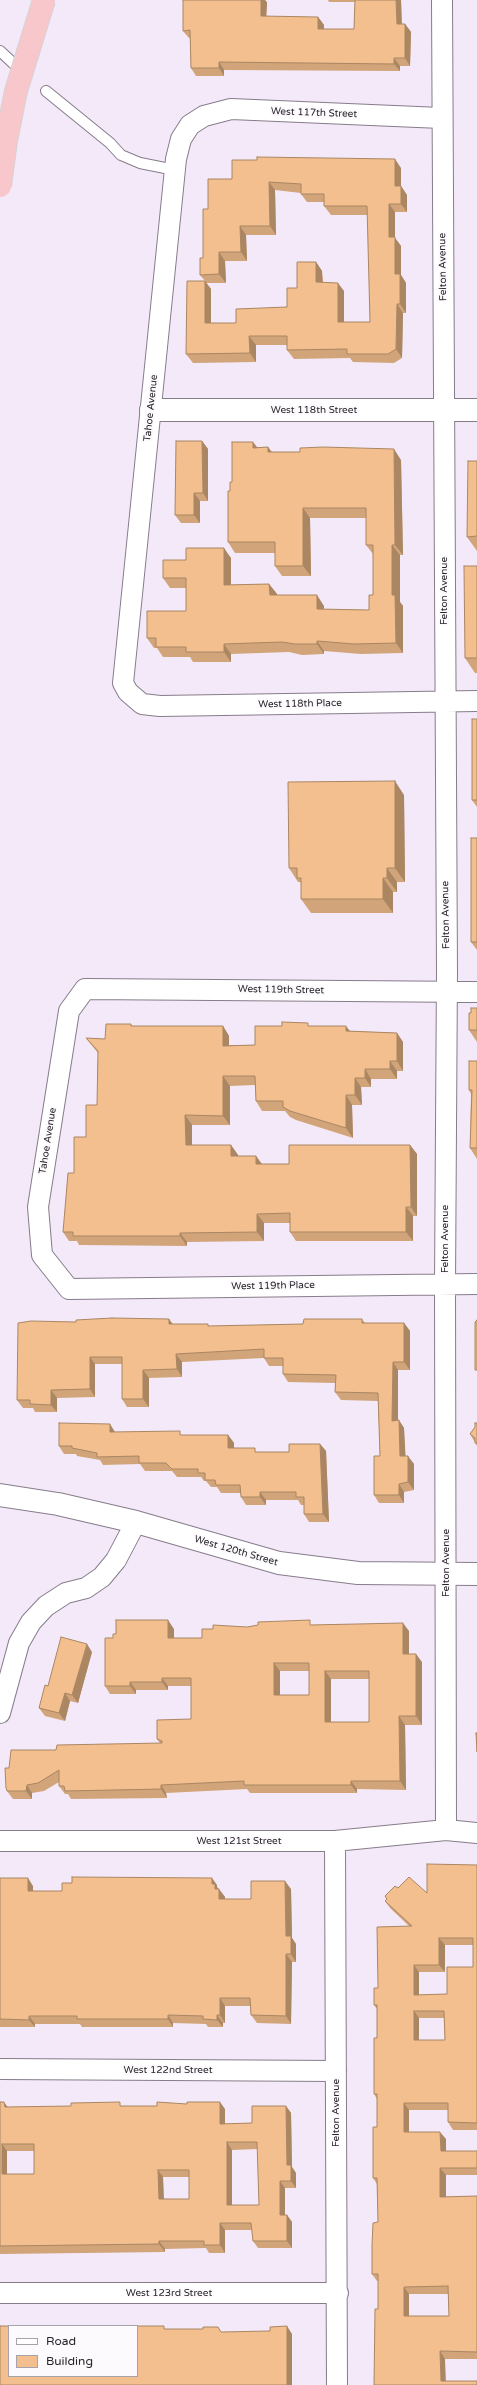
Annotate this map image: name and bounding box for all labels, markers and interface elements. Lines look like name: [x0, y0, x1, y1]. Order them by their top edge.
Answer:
street label: West 117th Street: [271, 105, 357, 121]
street label: Felton Avenue: [436, 233, 450, 301]
street label: Tahoe Avenue: [142, 374, 160, 442]
street label: West 118th Street: [271, 404, 357, 416]
street label: Felton Avenue: [438, 557, 450, 625]
street label: West 118th Place: [258, 697, 342, 711]
street label: Felton Avenue: [439, 881, 453, 949]
street label: West 119th Street: [238, 983, 324, 997]
street label: Tahoe Avenue: [37, 1107, 59, 1175]
street label: Felton Avenue: [439, 1205, 451, 1273]
street label: West 119th Place: [231, 1279, 315, 1293]
street label: Felton Avenue: [440, 1529, 452, 1597]
street label: West 120th Street: [193, 1533, 279, 1569]
street label: West 121st Street: [196, 1835, 282, 1847]
street label: West 122nd Street: [124, 2064, 212, 2076]
street label: Felton Avenue: [330, 2079, 342, 2147]
street label: West 123rd Street: [126, 2287, 212, 2299]
legend: [8, 2325, 138, 2377]
text: Road: [46, 2334, 76, 2348]
text: Building: [46, 2354, 93, 2368]

